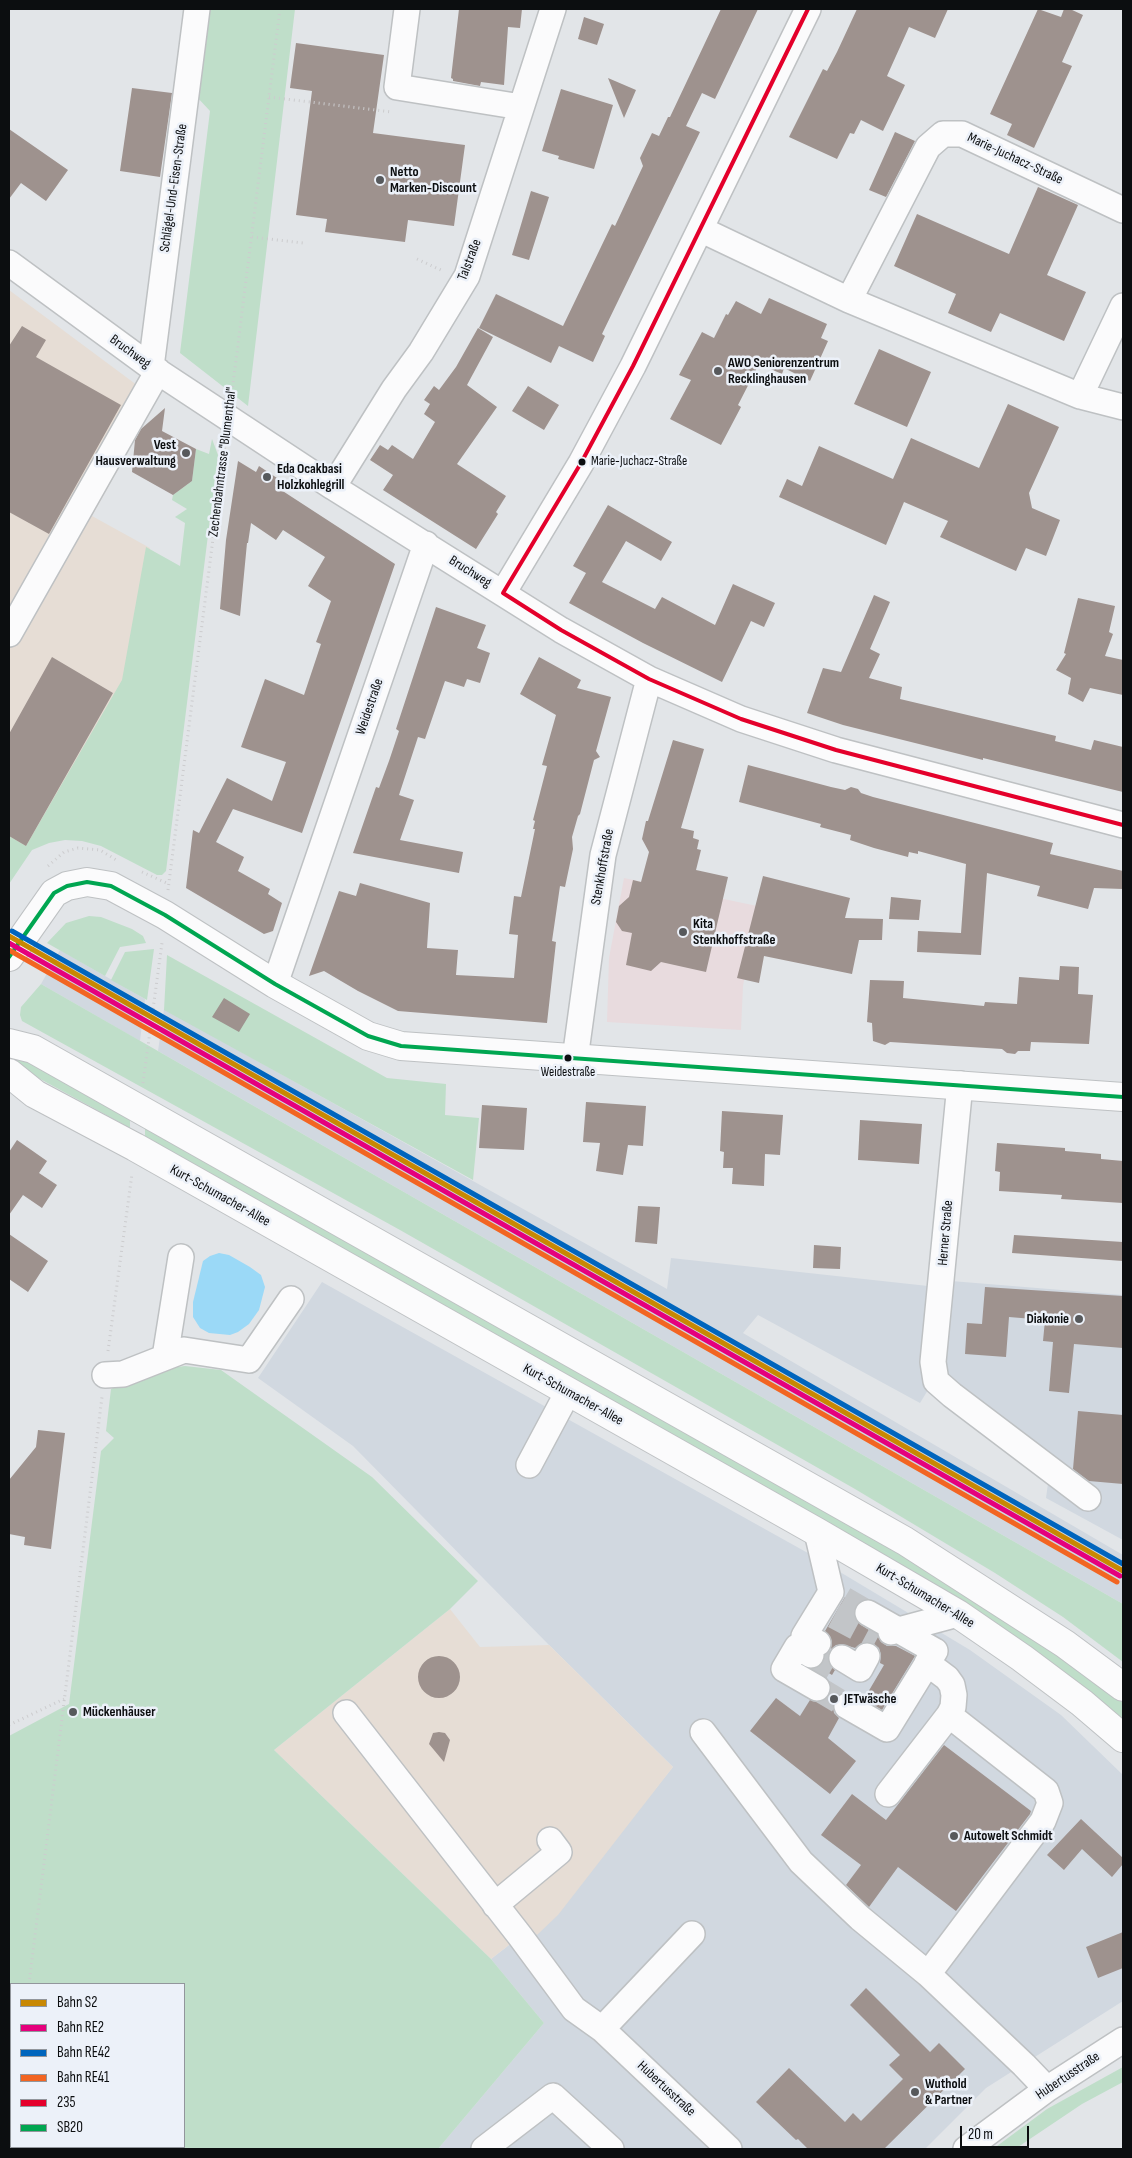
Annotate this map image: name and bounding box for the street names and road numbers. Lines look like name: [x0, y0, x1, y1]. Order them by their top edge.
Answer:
street label: Schlägel-Und-Eisen-Straße: [157, 123, 191, 253]
street label: Marie-Juchacz-Straße: [965, 130, 1065, 188]
street label: Talstraße: [454, 237, 486, 283]
street label: Bruchweg: [106, 331, 154, 373]
street label: Zechenbahntrasse "Blumenthal": [205, 386, 241, 538]
street label: Bruchweg: [446, 553, 494, 591]
street label: Weidestraße: [353, 677, 387, 737]
street label: Stenkhoffstraße: [588, 828, 618, 906]
street label: Kurt-Schumacher-Allee: [167, 1162, 273, 1230]
street label: Herner Straße: [935, 1200, 957, 1266]
street label: Kurt-Schumacher-Allee: [520, 1361, 626, 1429]
street label: Kurt-Schumacher-Allee: [873, 1560, 977, 1632]
street label: Hubertusstraße: [1033, 2048, 1103, 2104]
street label: Hubertusstraße: [633, 2058, 699, 2120]

